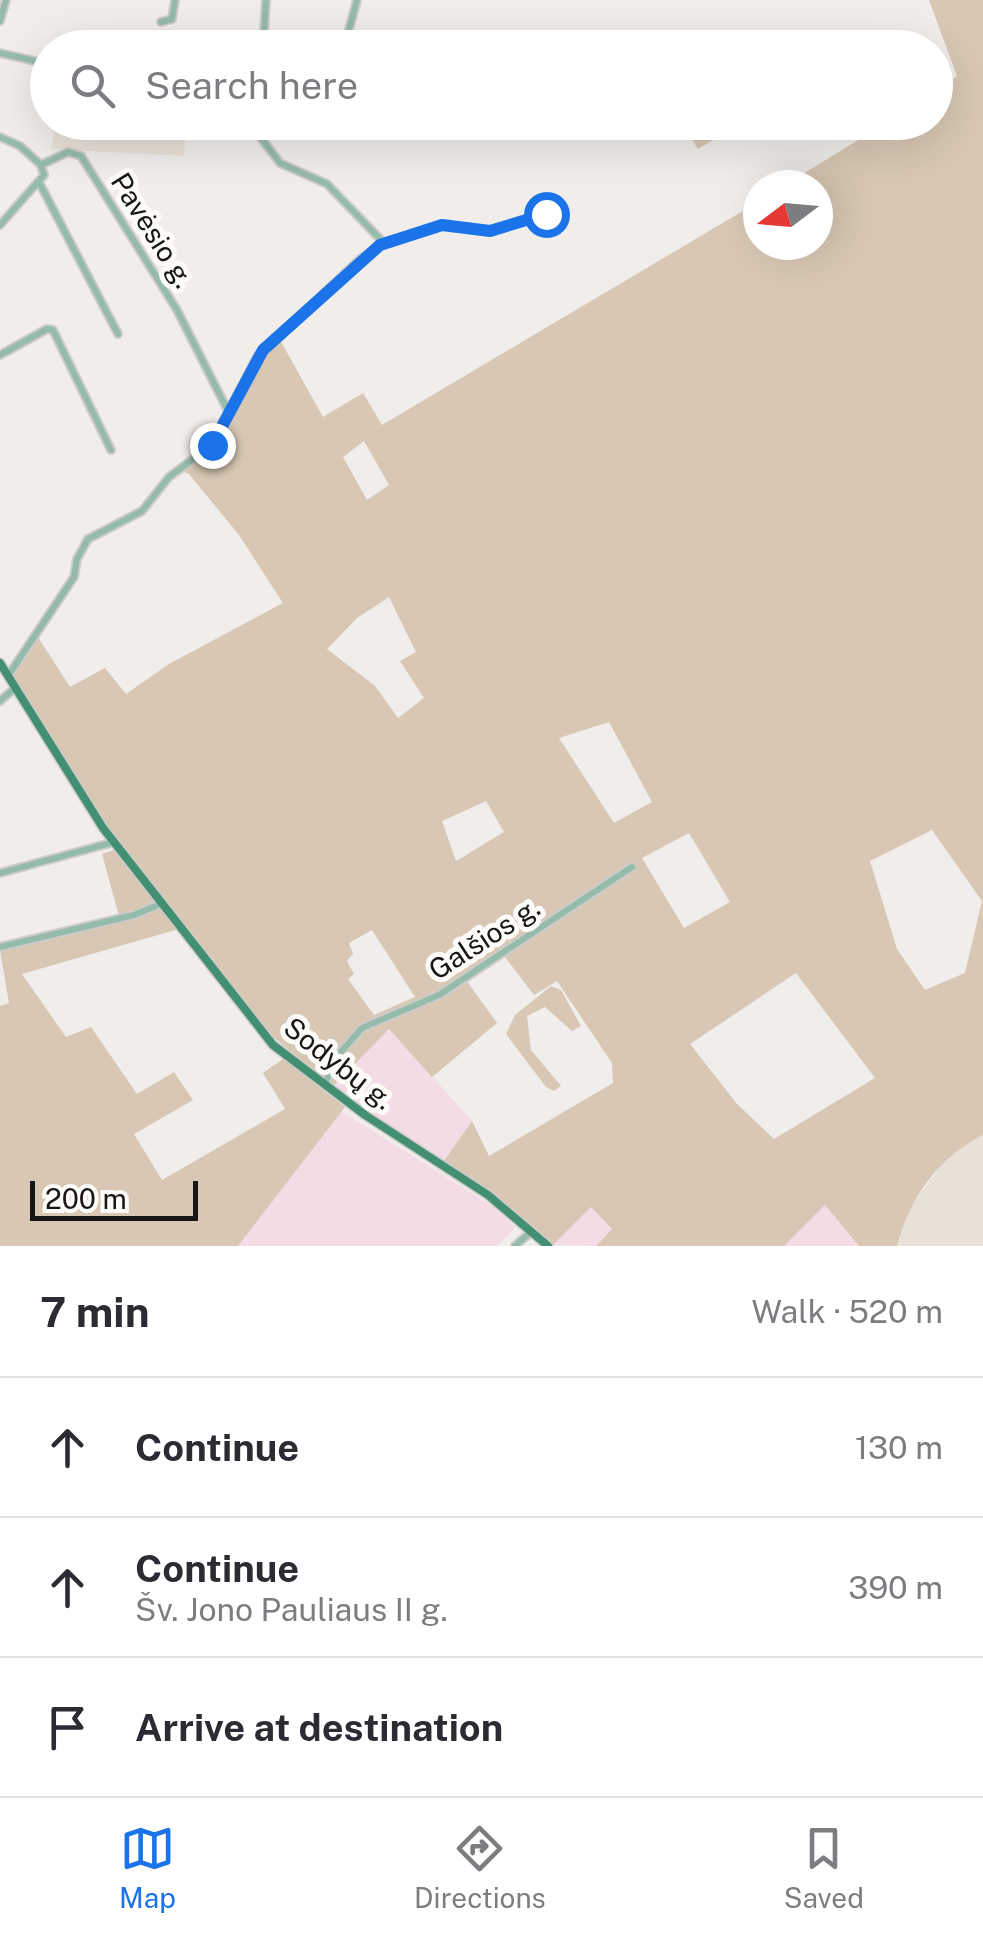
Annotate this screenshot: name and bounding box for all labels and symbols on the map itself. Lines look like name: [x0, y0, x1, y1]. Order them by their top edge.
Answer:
street label: Pavėsio g.: [105, 166, 201, 294]
north arrow: [743, 170, 833, 260]
route start: [524, 192, 570, 238]
route end: [190, 423, 236, 469]
street label: Galšios g.: [422, 890, 546, 986]
street label: Sodybų g.: [278, 1010, 400, 1116]
scale bar: [30, 1176, 198, 1220]

